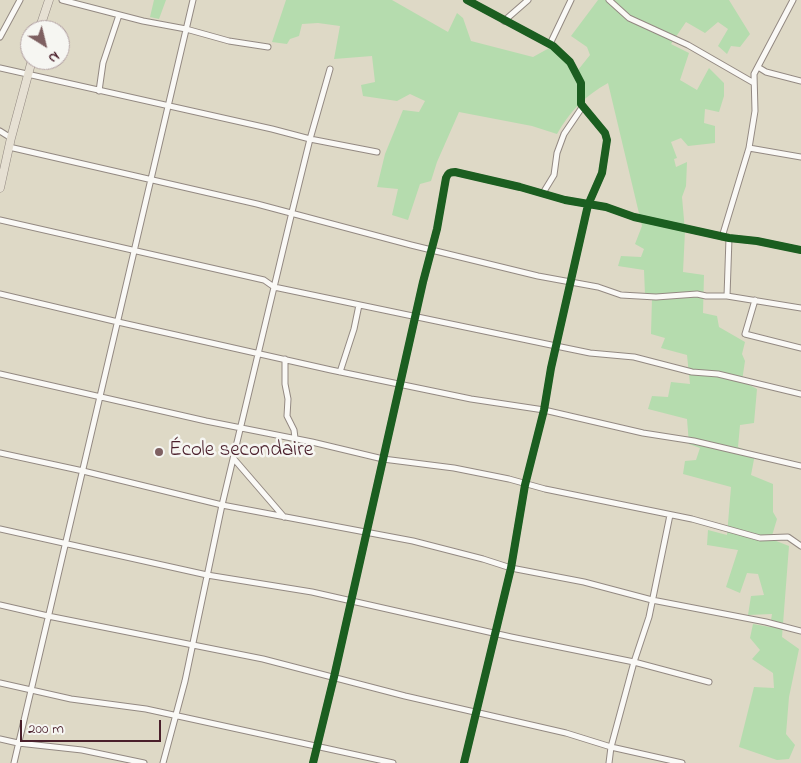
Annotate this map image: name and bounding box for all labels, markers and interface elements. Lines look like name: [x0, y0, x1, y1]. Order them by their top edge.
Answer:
north arrow: [20, 20, 70, 70]
text: N: [44, 45, 64, 68]
place label: École secondaire: [169, 439, 313, 465]
marker: École secondaire: [153, 446, 165, 458]
scale bar: [22, 710, 164, 742]
text: 200 m: [28, 718, 64, 740]

